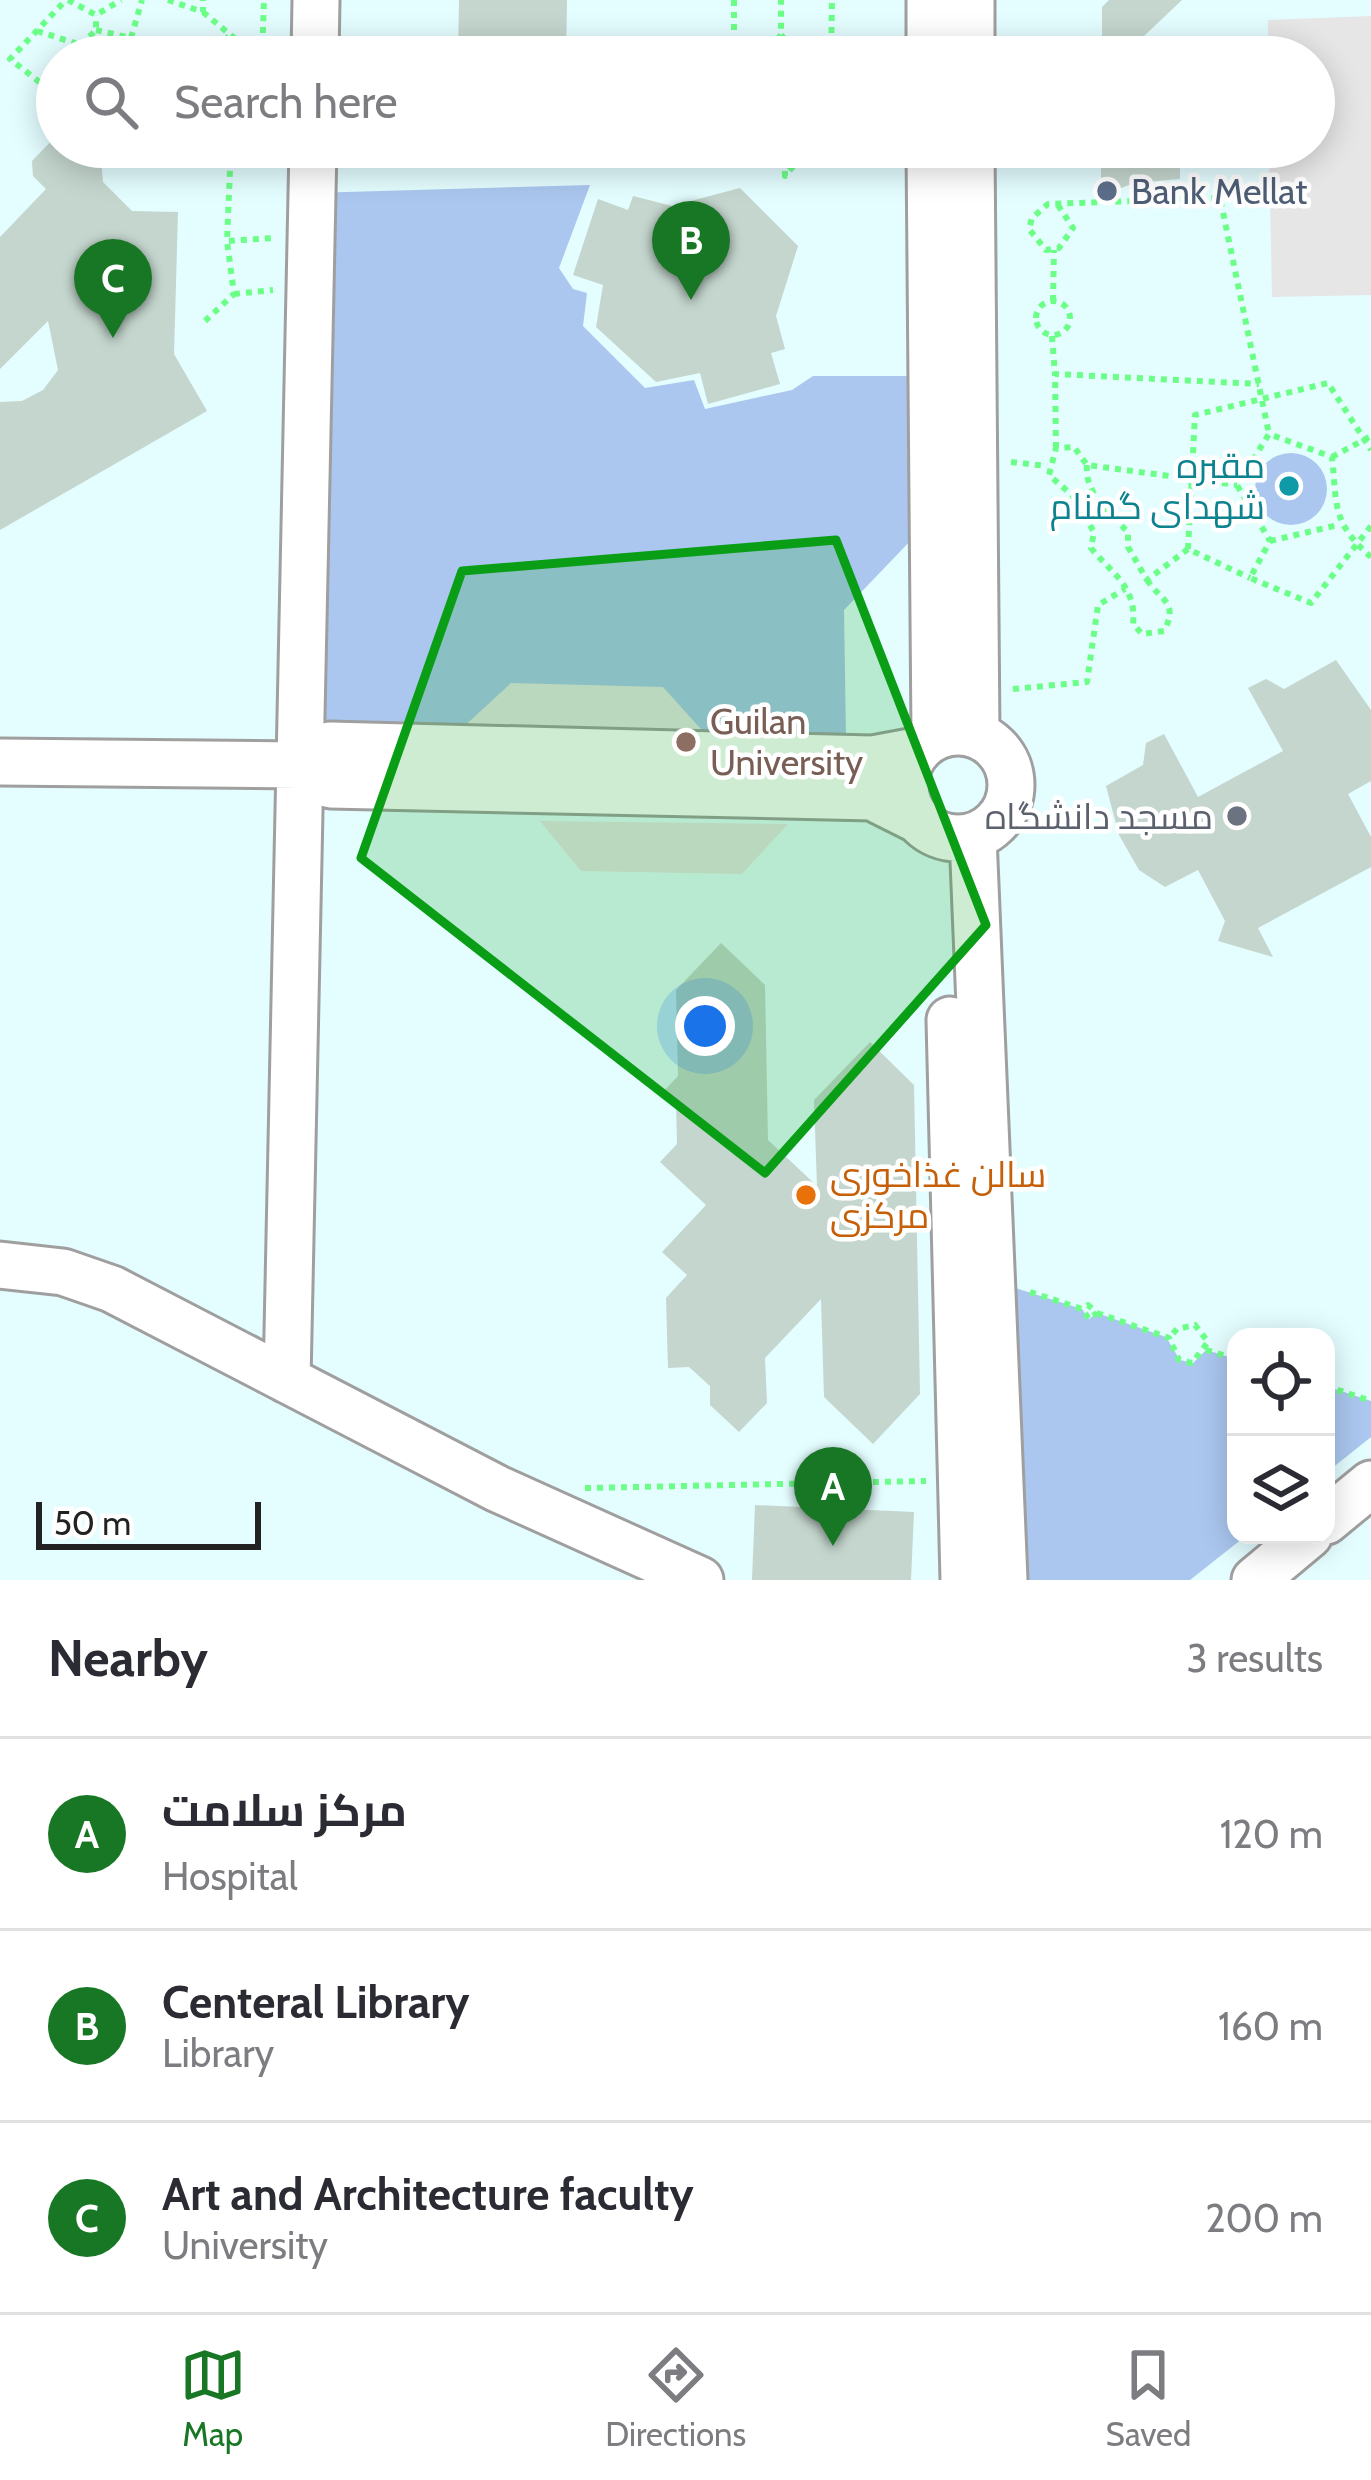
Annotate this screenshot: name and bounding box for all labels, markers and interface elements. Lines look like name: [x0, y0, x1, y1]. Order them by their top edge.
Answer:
search box: [36, 36, 1335, 168]
icon: search: [78, 69, 144, 135]
text: Search here: [174, 75, 398, 129]
place label: Bank Mellat: [1131, 169, 1307, 213]
marker: Bank Mellat: [1094, 178, 1120, 204]
pin: B: [652, 201, 730, 300]
pin: C: [74, 239, 152, 338]
place label: مقبره شهدای گمنام: [1050, 443, 1265, 531]
marker: مقبره شهدای گمنام: [1276, 473, 1302, 499]
place label: Guilan University: [710, 699, 863, 784]
marker: Guilan University: [673, 729, 699, 755]
place label: مسجد دانشگاه: [985, 794, 1213, 838]
marker: مسجد دانشگاه: [1224, 803, 1250, 829]
your location: [675, 996, 735, 1056]
place label: سالن غذاخوری مرکزی: [830, 1152, 1046, 1237]
marker: سالن غذاخوری مرکزی: [793, 1182, 819, 1208]
map controls: [1227, 1328, 1335, 1544]
button: locate: [1227, 1328, 1335, 1436]
button: layers: [1227, 1436, 1335, 1544]
pin: A: [794, 1447, 872, 1546]
scale bar: [36, 1496, 261, 1549]
text: 50 m: [54, 1503, 131, 1543]
text: Nearby: [48, 1627, 208, 1689]
text: 3 results: [1186, 1634, 1323, 1682]
text: مرکز سلامت: [162, 1783, 407, 1837]
text: A: [75, 1810, 99, 1858]
text: 120 m: [1220, 1810, 1323, 1858]
text: Hospital: [162, 1852, 298, 1900]
text: Centeral Library: [162, 1975, 469, 2029]
text: B: [75, 2002, 99, 2050]
text: 160 m: [1218, 2002, 1323, 2050]
text: Library: [162, 2029, 274, 2077]
text: Art and Architecture faculty: [162, 2167, 694, 2221]
text: C: [75, 2194, 99, 2242]
text: 200 m: [1205, 2194, 1323, 2242]
text: University: [162, 2221, 328, 2269]
tab: Map: [180, 2342, 246, 2454]
tab: Directions: [605, 2342, 746, 2454]
tab: Saved: [1106, 2342, 1191, 2454]

